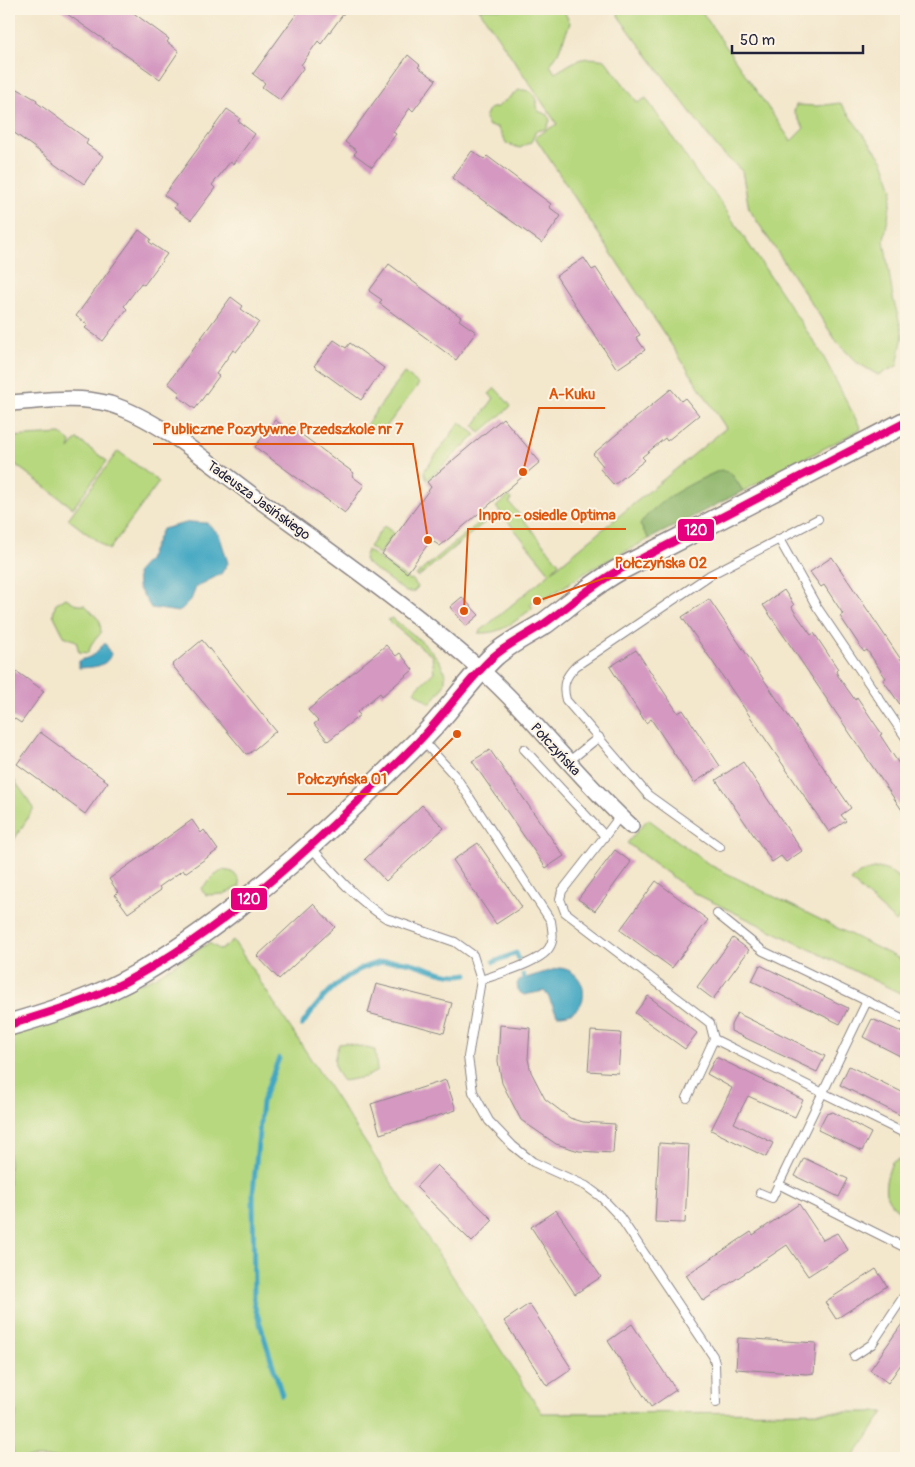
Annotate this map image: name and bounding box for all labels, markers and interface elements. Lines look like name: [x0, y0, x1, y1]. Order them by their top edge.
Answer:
scale bar: [732, 22, 864, 54]
text: 50 m: [740, 31, 775, 50]
callout: A-Kuku: [539, 378, 605, 408]
text: A-Kuku: [549, 385, 596, 404]
callout: Publiczne Pozytywne Przedszkole nr 7: [153, 414, 413, 444]
text: Publiczne Pozytywne Przedszkole nr 7: [163, 420, 403, 439]
street label: Tadeusza Jasińskiego: [204, 457, 314, 544]
callout: Inpro - osiedle Optima: [468, 499, 626, 529]
text: Inpro - osiedle Optima: [478, 506, 616, 525]
line badge: 120: [677, 518, 715, 542]
text: 120: [685, 522, 708, 539]
callout: Połczyńska 02: [605, 548, 717, 578]
text: Połczyńska 02: [615, 554, 707, 573]
street label: Połczyńska: [527, 719, 584, 779]
callout: Połczyńska 01: [287, 764, 397, 794]
text: Połczyńska 01: [297, 770, 387, 789]
line badge: 120: [230, 887, 268, 911]
text: 120: [238, 891, 261, 908]

